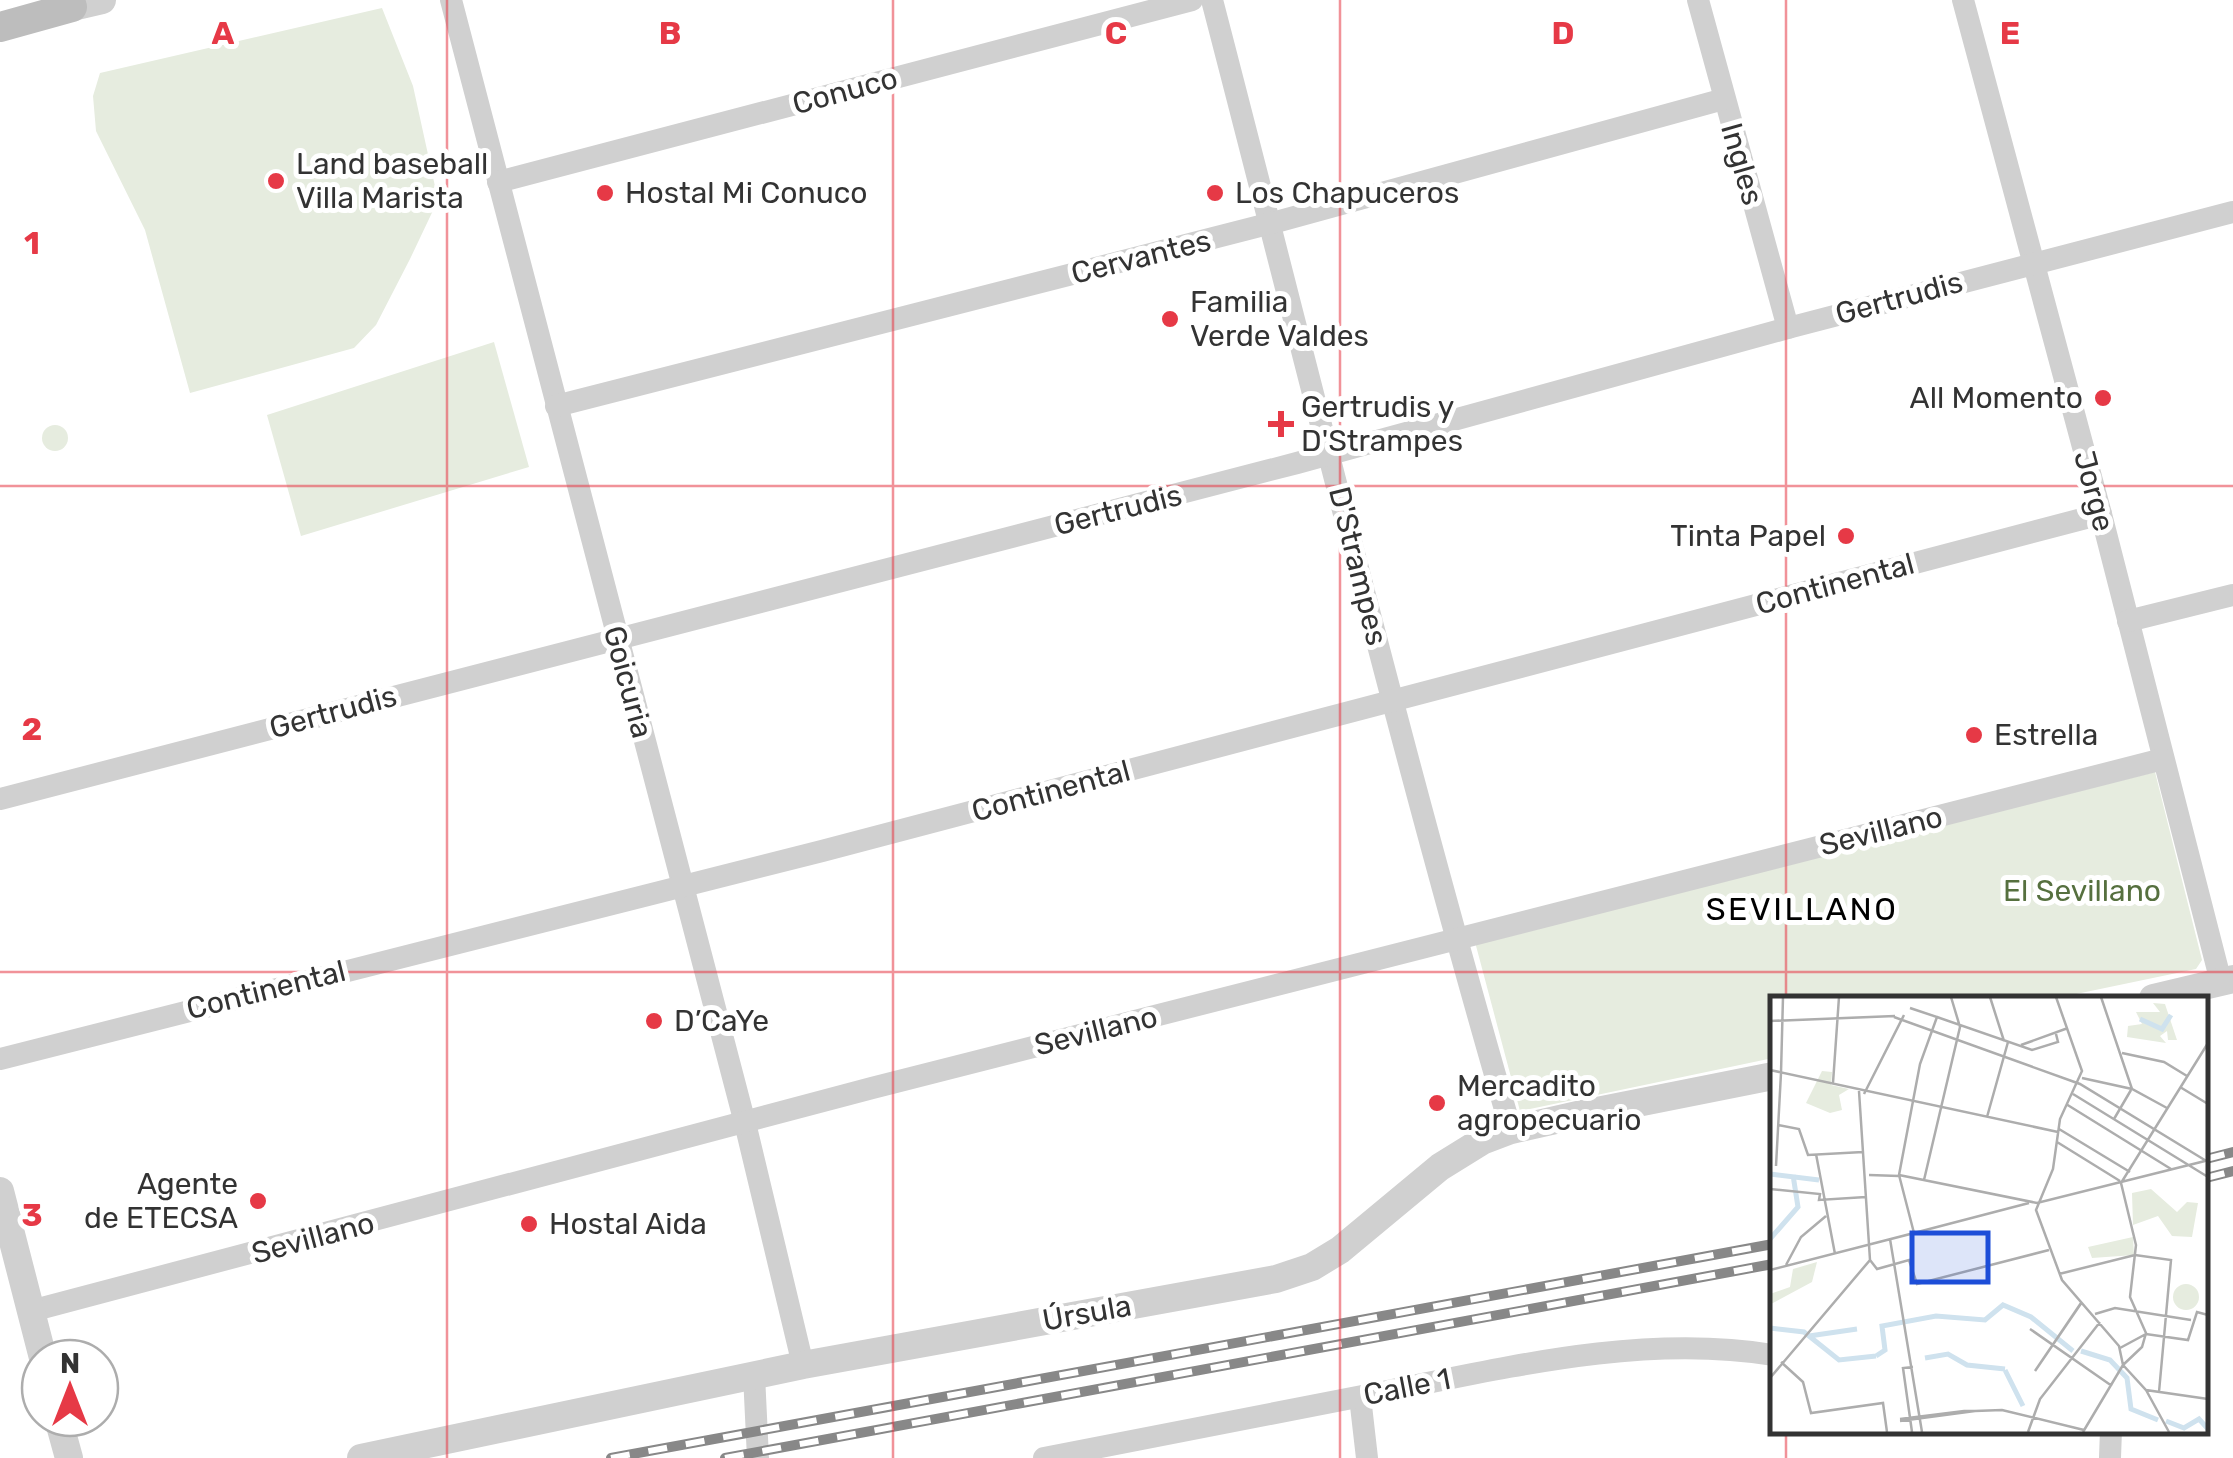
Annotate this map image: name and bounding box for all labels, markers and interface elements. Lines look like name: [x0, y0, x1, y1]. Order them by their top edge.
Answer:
text: A: [212, 14, 235, 52]
text: B: [659, 14, 681, 52]
text: C: [1105, 14, 1127, 52]
text: D: [1552, 14, 1574, 52]
text: E: [2000, 14, 2020, 52]
street label: Conuco: [789, 60, 901, 122]
street label: Ingles: [1713, 119, 1771, 209]
place label: Land baseball Villa Marista: [296, 146, 488, 216]
marker: Land baseball Villa Marista: [265, 170, 287, 192]
place label: Hostal Mi Conuco: [625, 175, 868, 211]
place label: Los Chapuceros: [1235, 175, 1459, 211]
marker: Hostal Mi Conuco: [594, 182, 616, 204]
marker: Los Chapuceros: [1204, 182, 1226, 204]
street label: Cervantes: [1067, 222, 1215, 292]
text: 1: [24, 224, 40, 262]
street label: Gertrudis: [1831, 264, 1967, 332]
place label: Familia Verde Valdes: [1190, 284, 1369, 354]
marker: Familia Verde Valdes: [1159, 308, 1181, 330]
place label: All Momento: [1910, 380, 2083, 416]
marker: All Momento: [2092, 387, 2114, 409]
place label: Gertrudis y D'Strampes: [1301, 389, 1463, 459]
marker: Gertrudis y D'Strampes: [1270, 413, 1292, 435]
street label: Jorge: [2066, 447, 2122, 535]
street label: Gertrudis: [1050, 477, 1186, 543]
street label: D'Strampes: [1321, 483, 1395, 649]
place label: Tinta Papel: [1670, 518, 1826, 554]
marker: Tinta Papel: [1835, 525, 1857, 547]
street label: Continental: [1752, 546, 1918, 622]
street label: Goicuria: [596, 622, 660, 742]
street label: Gertrudis: [265, 678, 401, 746]
text: 2: [22, 710, 42, 748]
place label: Estrella: [1994, 717, 2098, 753]
marker: Estrella: [1963, 724, 1985, 746]
street label: Continental: [968, 753, 1134, 829]
street label: Sevillano: [1816, 798, 1946, 864]
park label: El Sevillano: [2003, 873, 2161, 909]
district label: SEVILLANO: [1706, 890, 1898, 928]
street label: Continental: [183, 953, 349, 1027]
inset map: [1770, 996, 2208, 1433]
street label: Sevillano: [1031, 998, 1161, 1064]
place label: D’CaYe: [674, 1003, 769, 1039]
marker: D’CaYe: [643, 1010, 665, 1032]
place label: Mercadito agropecuario: [1457, 1068, 1642, 1138]
marker: Mercadito agropecuario: [1426, 1092, 1448, 1114]
place label: Agente de ETECSA: [84, 1166, 238, 1236]
marker: Agente de ETECSA: [247, 1190, 269, 1212]
text: 3: [21, 1196, 43, 1234]
street label: Sevillano: [248, 1204, 378, 1272]
place label: Hostal Aida: [549, 1206, 707, 1242]
marker: Hostal Aida: [518, 1213, 540, 1235]
street label: Úrsula: [1040, 1287, 1134, 1339]
north arrow: [20, 1338, 120, 1438]
text: N: [60, 1347, 80, 1380]
street label: Calle 1: [1360, 1361, 1454, 1413]

